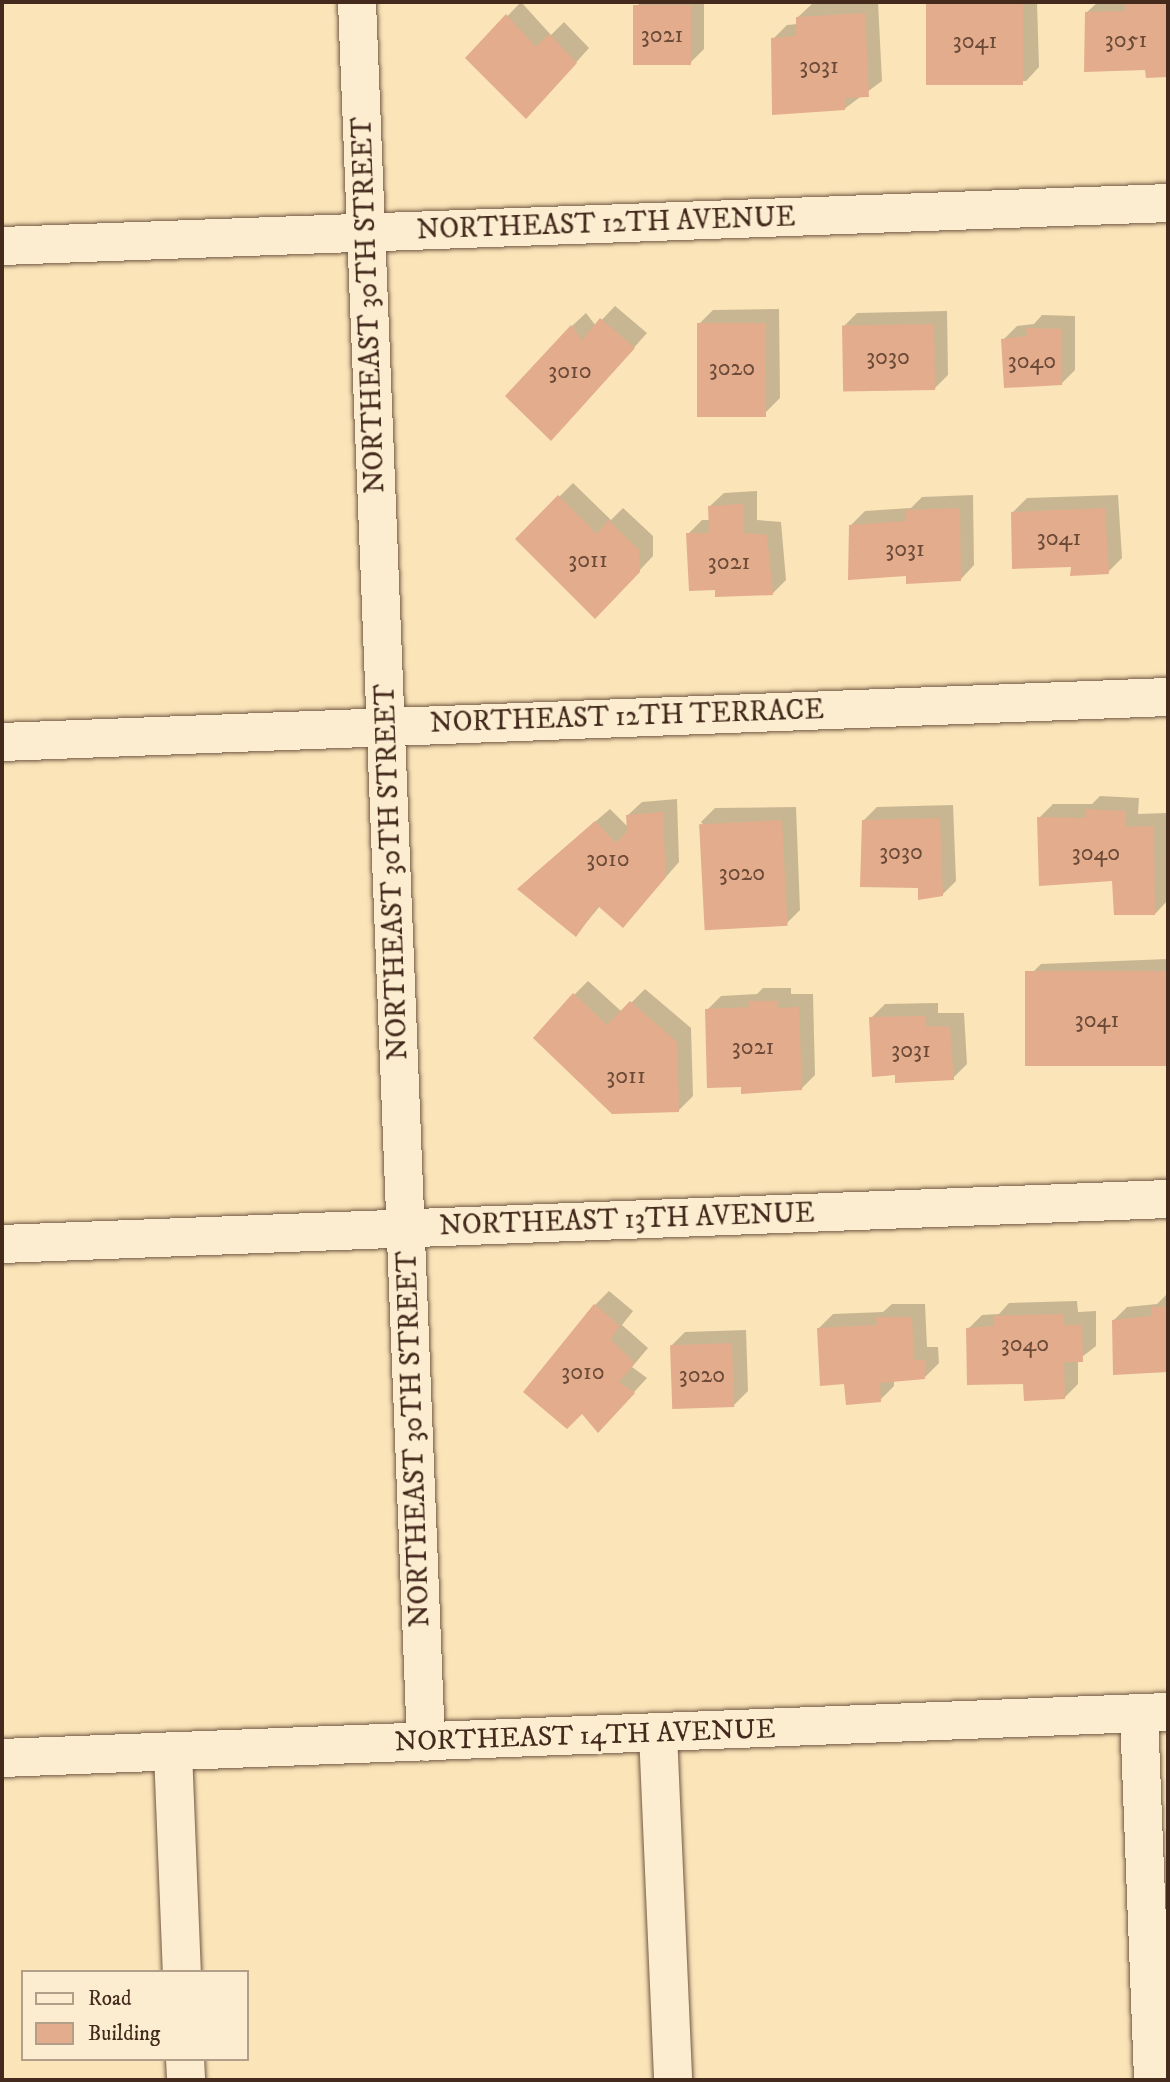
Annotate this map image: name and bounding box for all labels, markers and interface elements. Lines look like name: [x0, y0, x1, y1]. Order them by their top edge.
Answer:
house number: 3021: [641, 22, 683, 50]
house number: 3051: [1105, 27, 1147, 55]
house number: 3041: [953, 28, 997, 56]
house number: 3031: [799, 53, 839, 81]
street label: NORTHEAST 30TH STREET: [346, 116, 392, 494]
street label: NORTHEAST 12TH AVENUE: [416, 201, 796, 247]
house number: 3030: [866, 344, 910, 372]
house number: 3040: [1008, 348, 1056, 376]
house number: 3020: [709, 355, 755, 383]
house number: 3010: [548, 358, 592, 386]
house number: 3041: [1037, 525, 1081, 553]
house number: 3031: [885, 536, 925, 564]
house number: 3011: [568, 547, 608, 575]
house number: 3021: [708, 549, 750, 577]
street label: NORTHEAST 30TH STREET: [369, 683, 415, 1061]
street label: NORTHEAST 12TH TERRACE: [429, 693, 825, 741]
house number: 3030: [879, 839, 923, 867]
house number: 3040: [1072, 840, 1120, 868]
house number: 3010: [586, 846, 630, 874]
house number: 3020: [719, 860, 765, 888]
house number: 3041: [1075, 1007, 1119, 1035]
house number: 3021: [732, 1034, 774, 1062]
house number: 3031: [891, 1037, 931, 1065]
house number: 3011: [606, 1063, 646, 1091]
street label: NORTHEAST 13TH AVENUE: [439, 1197, 815, 1243]
street label: NORTHEAST 30TH STREET: [391, 1250, 437, 1628]
house number: 3040: [1001, 1331, 1049, 1359]
house number: 3010: [561, 1359, 605, 1387]
house number: 3020: [679, 1362, 725, 1390]
street label: NORTHEAST 14TH AVENUE: [394, 1713, 776, 1759]
legend: [21, 1970, 248, 2061]
text: Road: [88, 1986, 132, 2012]
text: Building: [88, 2021, 160, 2047]

